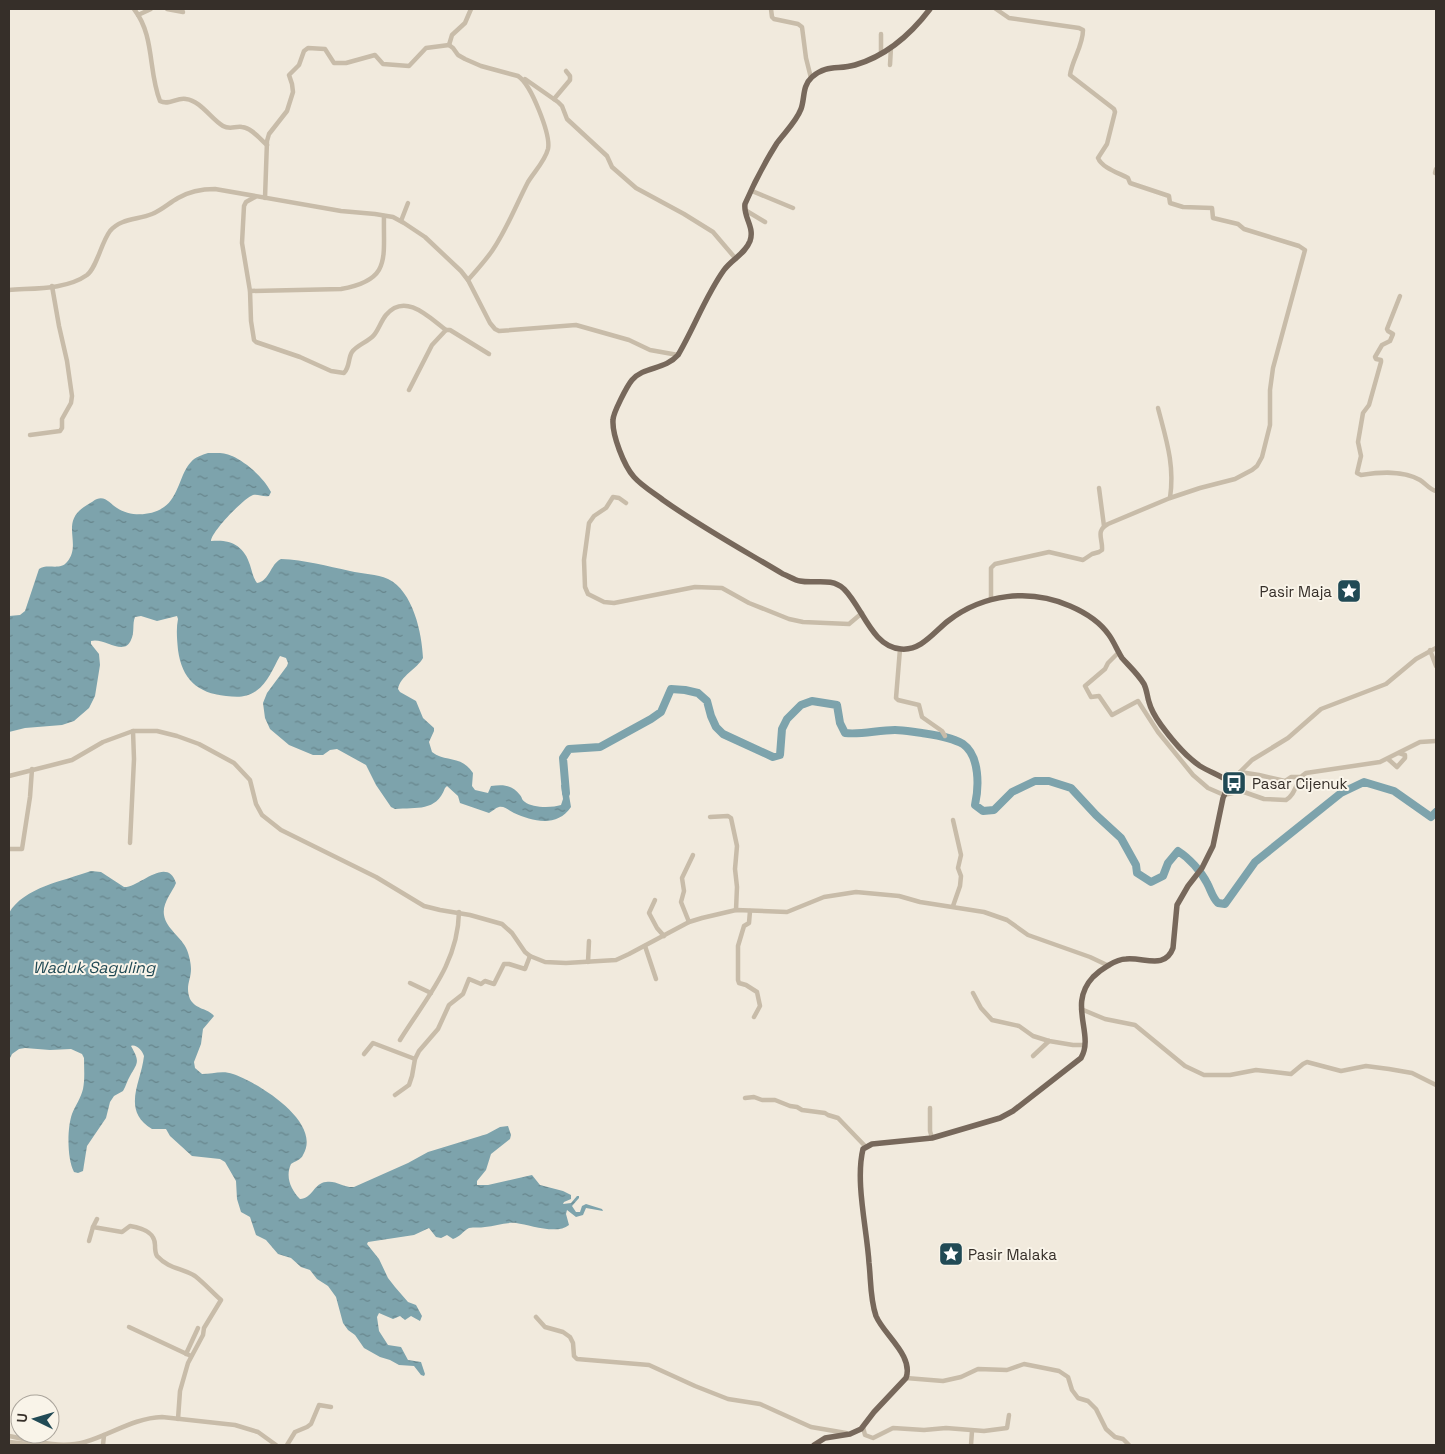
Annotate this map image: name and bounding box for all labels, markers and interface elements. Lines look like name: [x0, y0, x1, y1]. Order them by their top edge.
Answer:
place icon: Pasir Maja: [1336, 578, 1362, 604]
place label: Pasir Maja: [1260, 582, 1332, 601]
bus stop icon: Pasar Cijenuk: [1221, 770, 1247, 796]
place label: Pasar Cijenuk: [1252, 774, 1348, 793]
water label: Waduk Saguling: [33, 957, 156, 978]
place icon: Pasir Malaka: [938, 1241, 964, 1267]
place label: Pasir Malaka: [968, 1245, 1057, 1264]
north arrow: [10, 1394, 60, 1444]
text: U: [13, 1412, 31, 1423]

